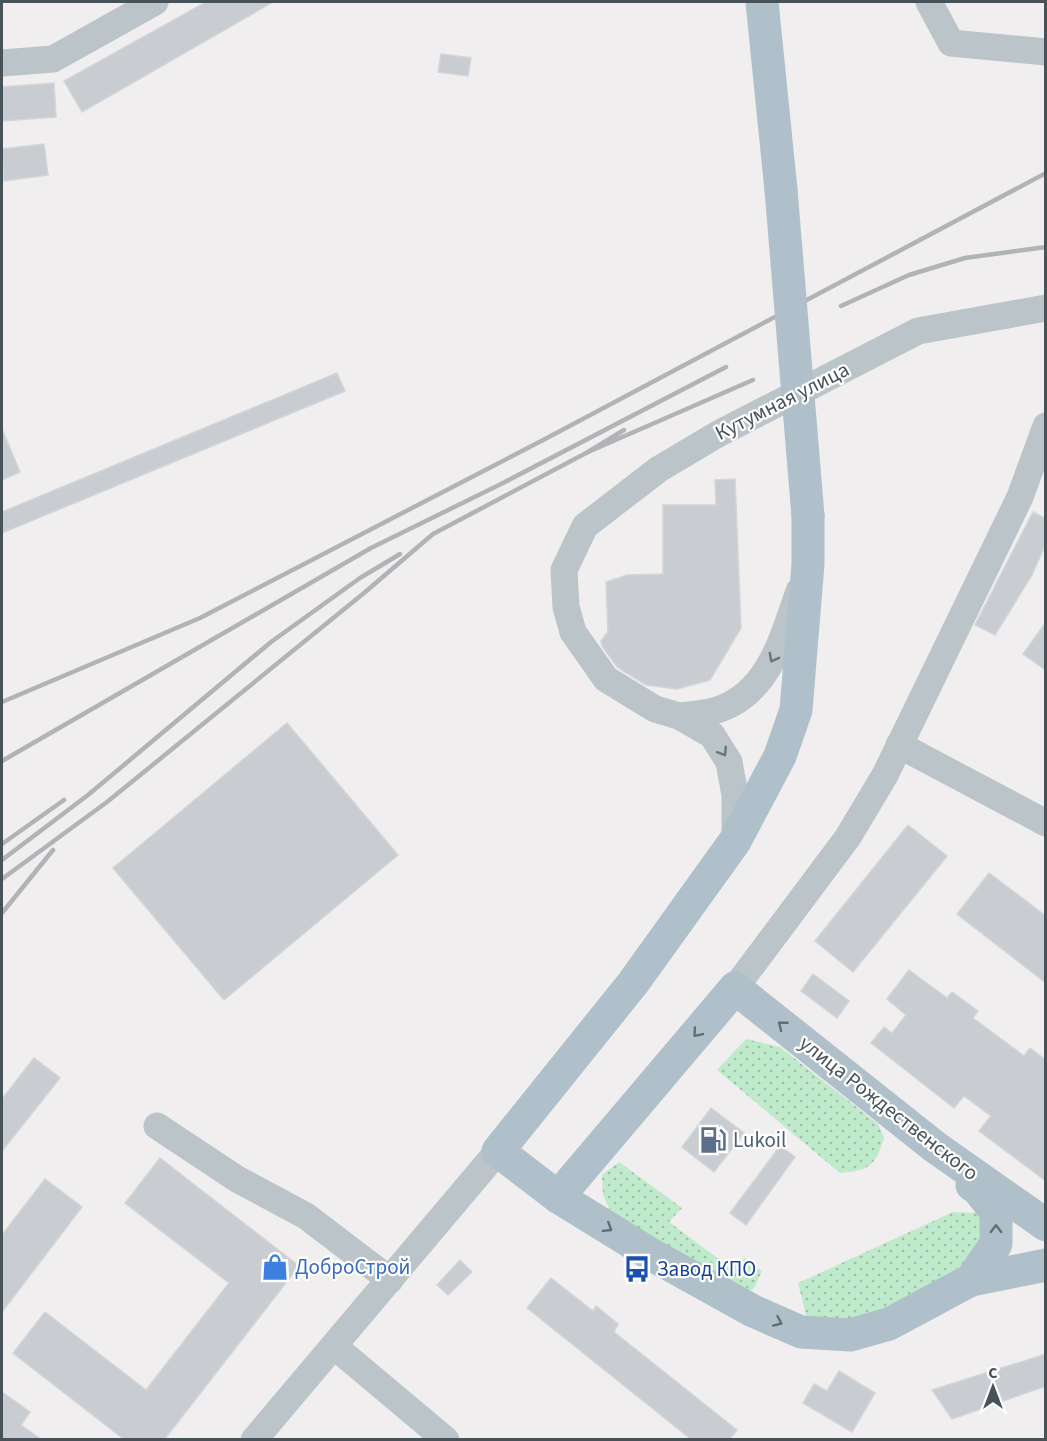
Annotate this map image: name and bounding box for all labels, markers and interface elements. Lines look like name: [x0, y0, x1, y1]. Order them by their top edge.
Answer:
street label: Кутумная улица: [710, 354, 854, 448]
one-way arrow: [769, 652, 780, 662]
one-way arrow: [715, 746, 726, 757]
one-way arrow: [777, 1022, 788, 1033]
one-way arrow: [693, 1026, 704, 1037]
street label: улица Рождественского: [793, 1028, 985, 1188]
fuel station icon: Lukoil: [698, 1125, 728, 1155]
place label: Lukoil: [733, 1125, 786, 1155]
one-way arrow: [602, 1220, 612, 1232]
one-way arrow: [990, 1225, 1002, 1234]
shop icon: ДоброСтрой: [260, 1252, 290, 1282]
place label: ДоброСтрой: [295, 1252, 410, 1282]
bus stop icon: Завод КПО: [622, 1254, 652, 1284]
place label: Завод КПО: [657, 1254, 756, 1284]
one-way arrow: [772, 1315, 783, 1327]
north arrow: [963, 1357, 1023, 1417]
text: С: [988, 1362, 998, 1384]

